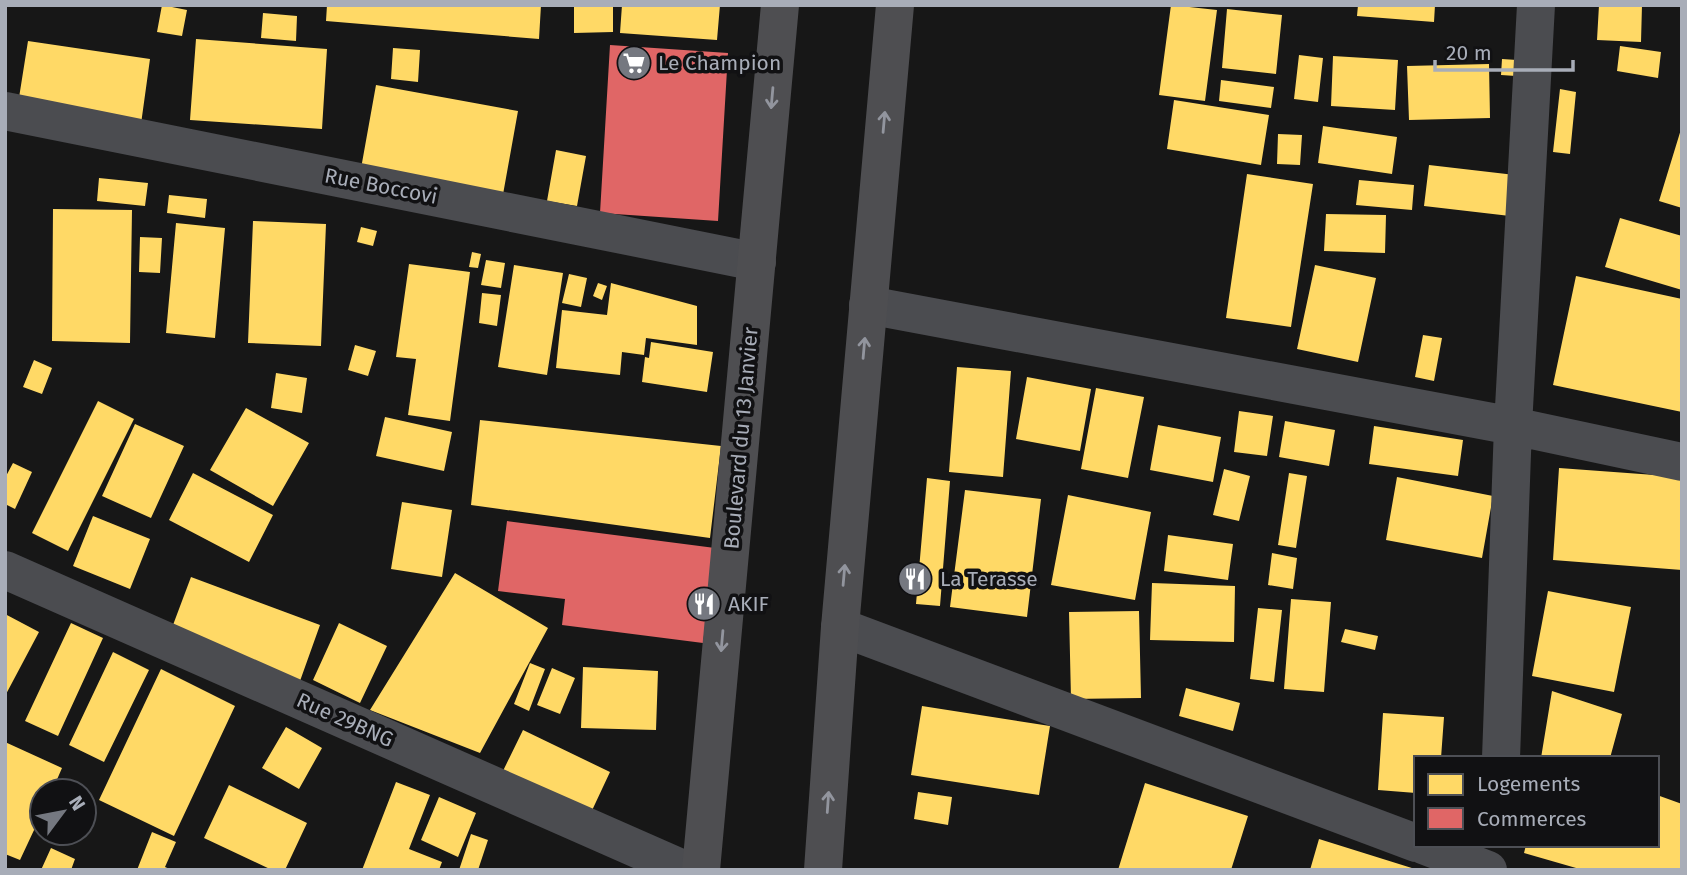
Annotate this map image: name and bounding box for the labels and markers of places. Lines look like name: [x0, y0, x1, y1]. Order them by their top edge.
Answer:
supermarket icon: Le Champion: [615, 44, 653, 82]
place label: Le Champion: [658, 50, 781, 76]
restaurant icon: La Terasse: [896, 560, 934, 598]
place label: La Terasse: [940, 566, 1038, 592]
restaurant icon: AKIF: [685, 585, 723, 623]
place label: AKIF: [728, 591, 769, 617]

